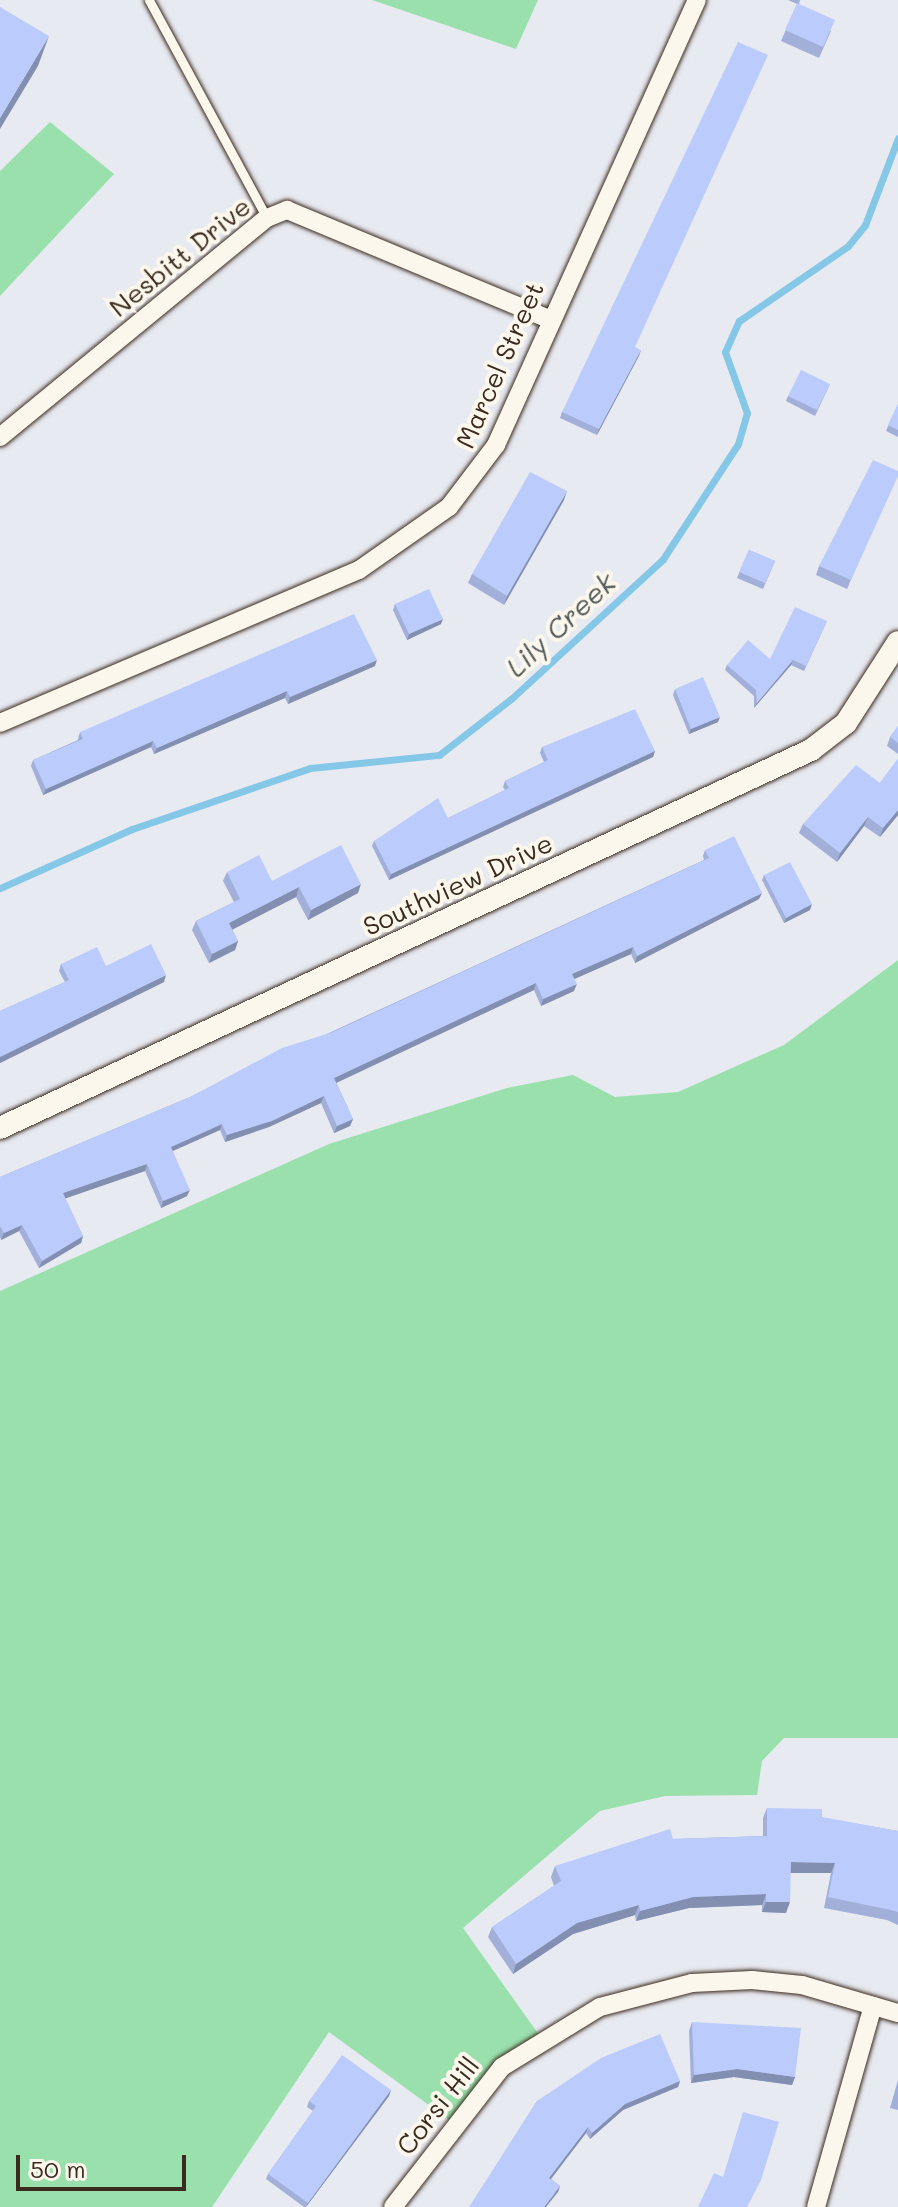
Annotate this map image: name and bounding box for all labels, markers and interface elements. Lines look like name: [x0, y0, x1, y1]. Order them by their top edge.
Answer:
street label: Nesbitt Drive: [103, 191, 257, 323]
street label: Marcel Street: [449, 277, 551, 453]
water label: Lily Creek: [498, 565, 622, 683]
street label: Southview Drive: [358, 827, 558, 943]
street label: Corsi Hill: [390, 2051, 486, 2161]
scale bar: [20, 2139, 190, 2189]
text: 50 m: [30, 2153, 86, 2184]

